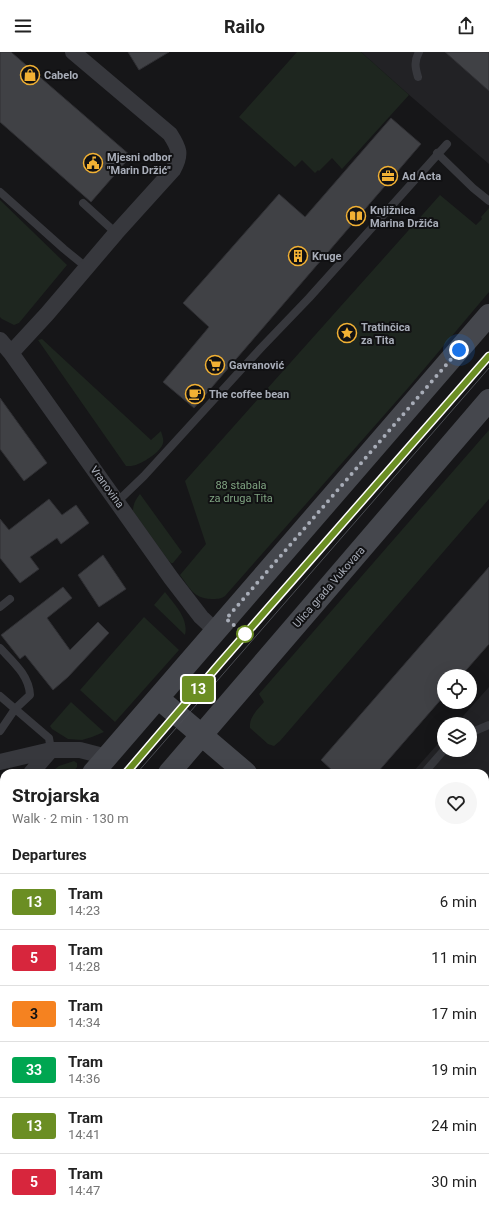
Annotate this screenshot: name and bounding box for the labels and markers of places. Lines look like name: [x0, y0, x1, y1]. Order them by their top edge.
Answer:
shop icon: Cabelo: [19, 64, 41, 86]
place label: Cabelo: [44, 69, 78, 82]
place label: Mjesni odbor "Marin Držić": [107, 151, 172, 177]
public building icon: Mjesni odbor "Marin Držić": [82, 152, 104, 174]
office icon: Ad Acta: [377, 165, 399, 187]
place label: Ad Acta: [402, 170, 441, 183]
place label: Knjižnica Marina Držića: [370, 204, 439, 230]
library icon: Knjižnica Marina Držića: [345, 205, 367, 227]
building icon: Kruge: [287, 245, 309, 267]
place label: Kruge: [312, 250, 341, 263]
place label: Tratinčica za Tita: [361, 321, 410, 347]
place icon: Tratinčica za Tita: [336, 322, 358, 344]
supermarket icon: Gavranović: [204, 354, 226, 376]
place label: Gavranović: [229, 359, 284, 372]
cafe icon: The coffee bean: [184, 383, 206, 405]
place label: The coffee bean: [209, 388, 289, 401]
unlabelled marker: [236, 625, 254, 643]

